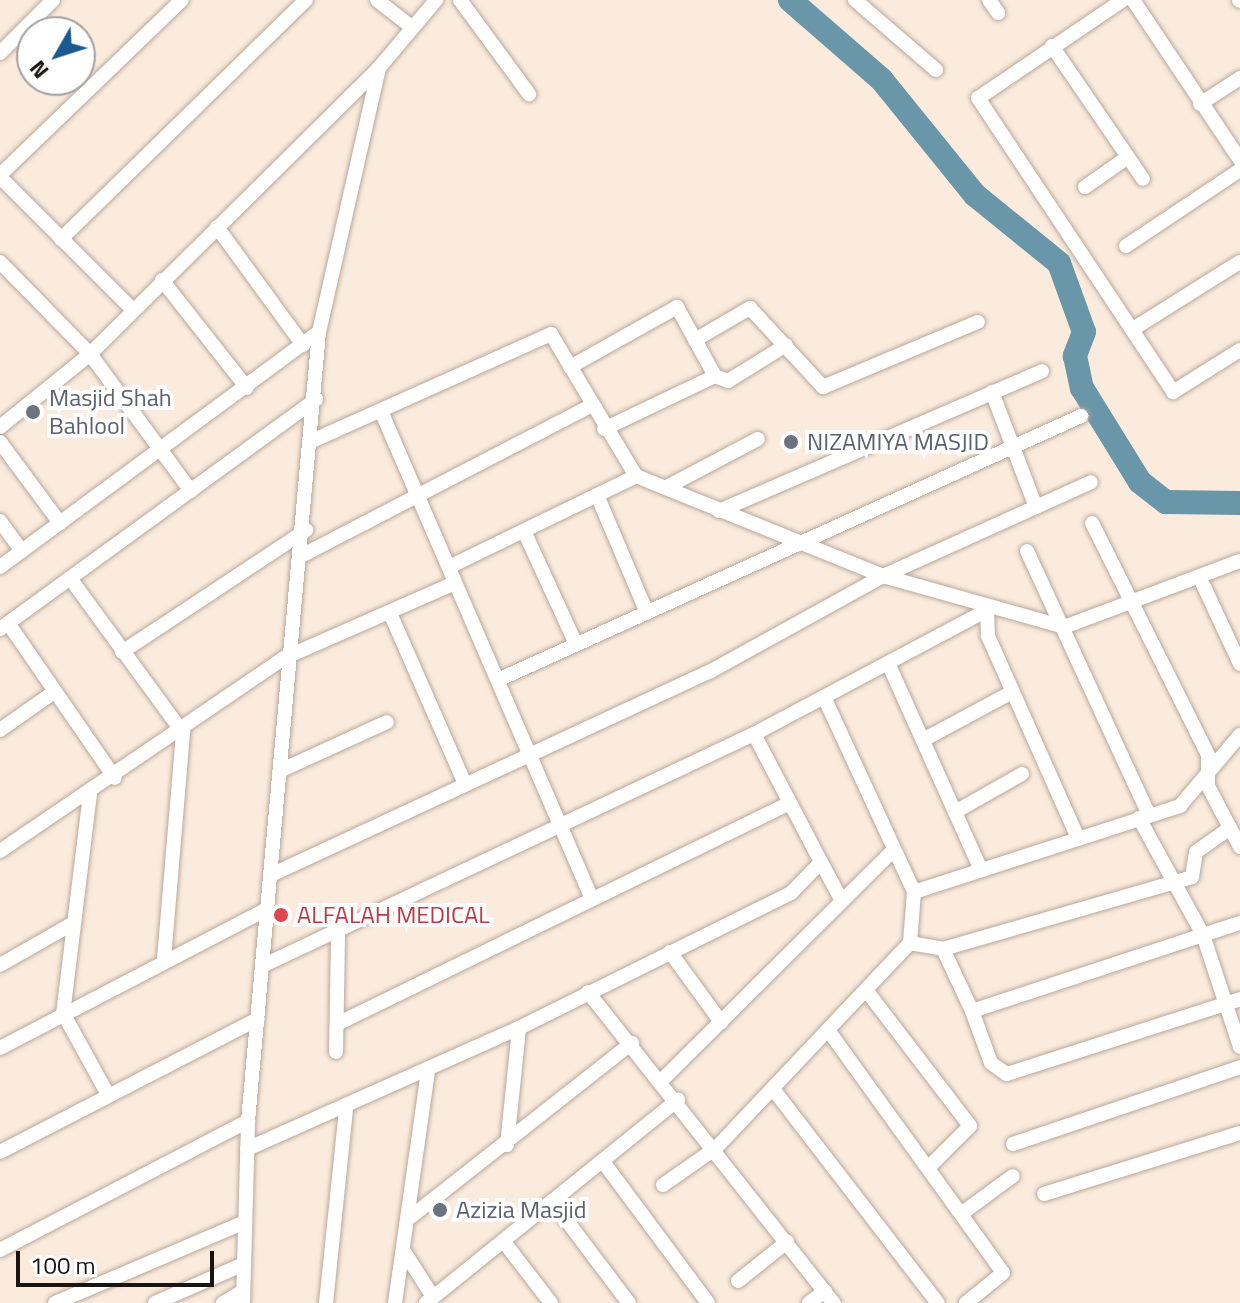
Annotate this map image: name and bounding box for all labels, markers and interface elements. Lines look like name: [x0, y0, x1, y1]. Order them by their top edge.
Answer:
north arrow: [16, 16, 96, 96]
text: N: [21, 53, 57, 86]
place label: Masjid Shah Bahlool: [49, 384, 172, 440]
marker: Masjid Shah Bahlool: [24, 403, 42, 421]
place label: NIZAMIYA MASJID: [807, 428, 989, 456]
marker: NIZAMIYA MASJID: [782, 433, 800, 451]
place label: ALFALAH MEDICAL: [297, 901, 490, 929]
marker: ALFALAH MEDICAL: [272, 906, 290, 924]
place label: Azizia Masjid: [456, 1196, 587, 1224]
marker: Azizia Masjid: [431, 1201, 449, 1219]
scale bar: [20, 1235, 218, 1285]
text: 100 m: [30, 1247, 96, 1283]

